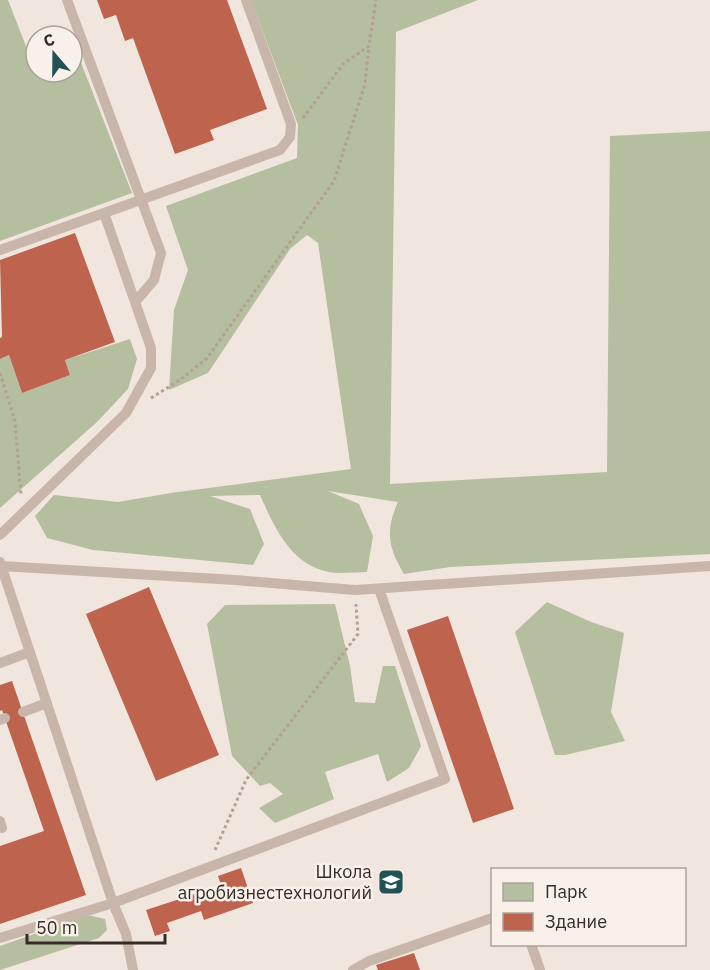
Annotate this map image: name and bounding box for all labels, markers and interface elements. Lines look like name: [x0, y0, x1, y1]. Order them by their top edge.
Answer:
north arrow: [24, 24, 84, 84]
text: С: [41, 29, 57, 51]
place label: Школа агробизнестехнологий: [178, 860, 372, 904]
school or university icon: Школа агробизнестехнологий: [376, 867, 406, 897]
legend: [491, 868, 686, 946]
text: Парк: [545, 880, 588, 903]
scale bar: [27, 907, 165, 945]
text: Здание: [545, 910, 607, 933]
text: 50 m: [36, 916, 78, 939]

